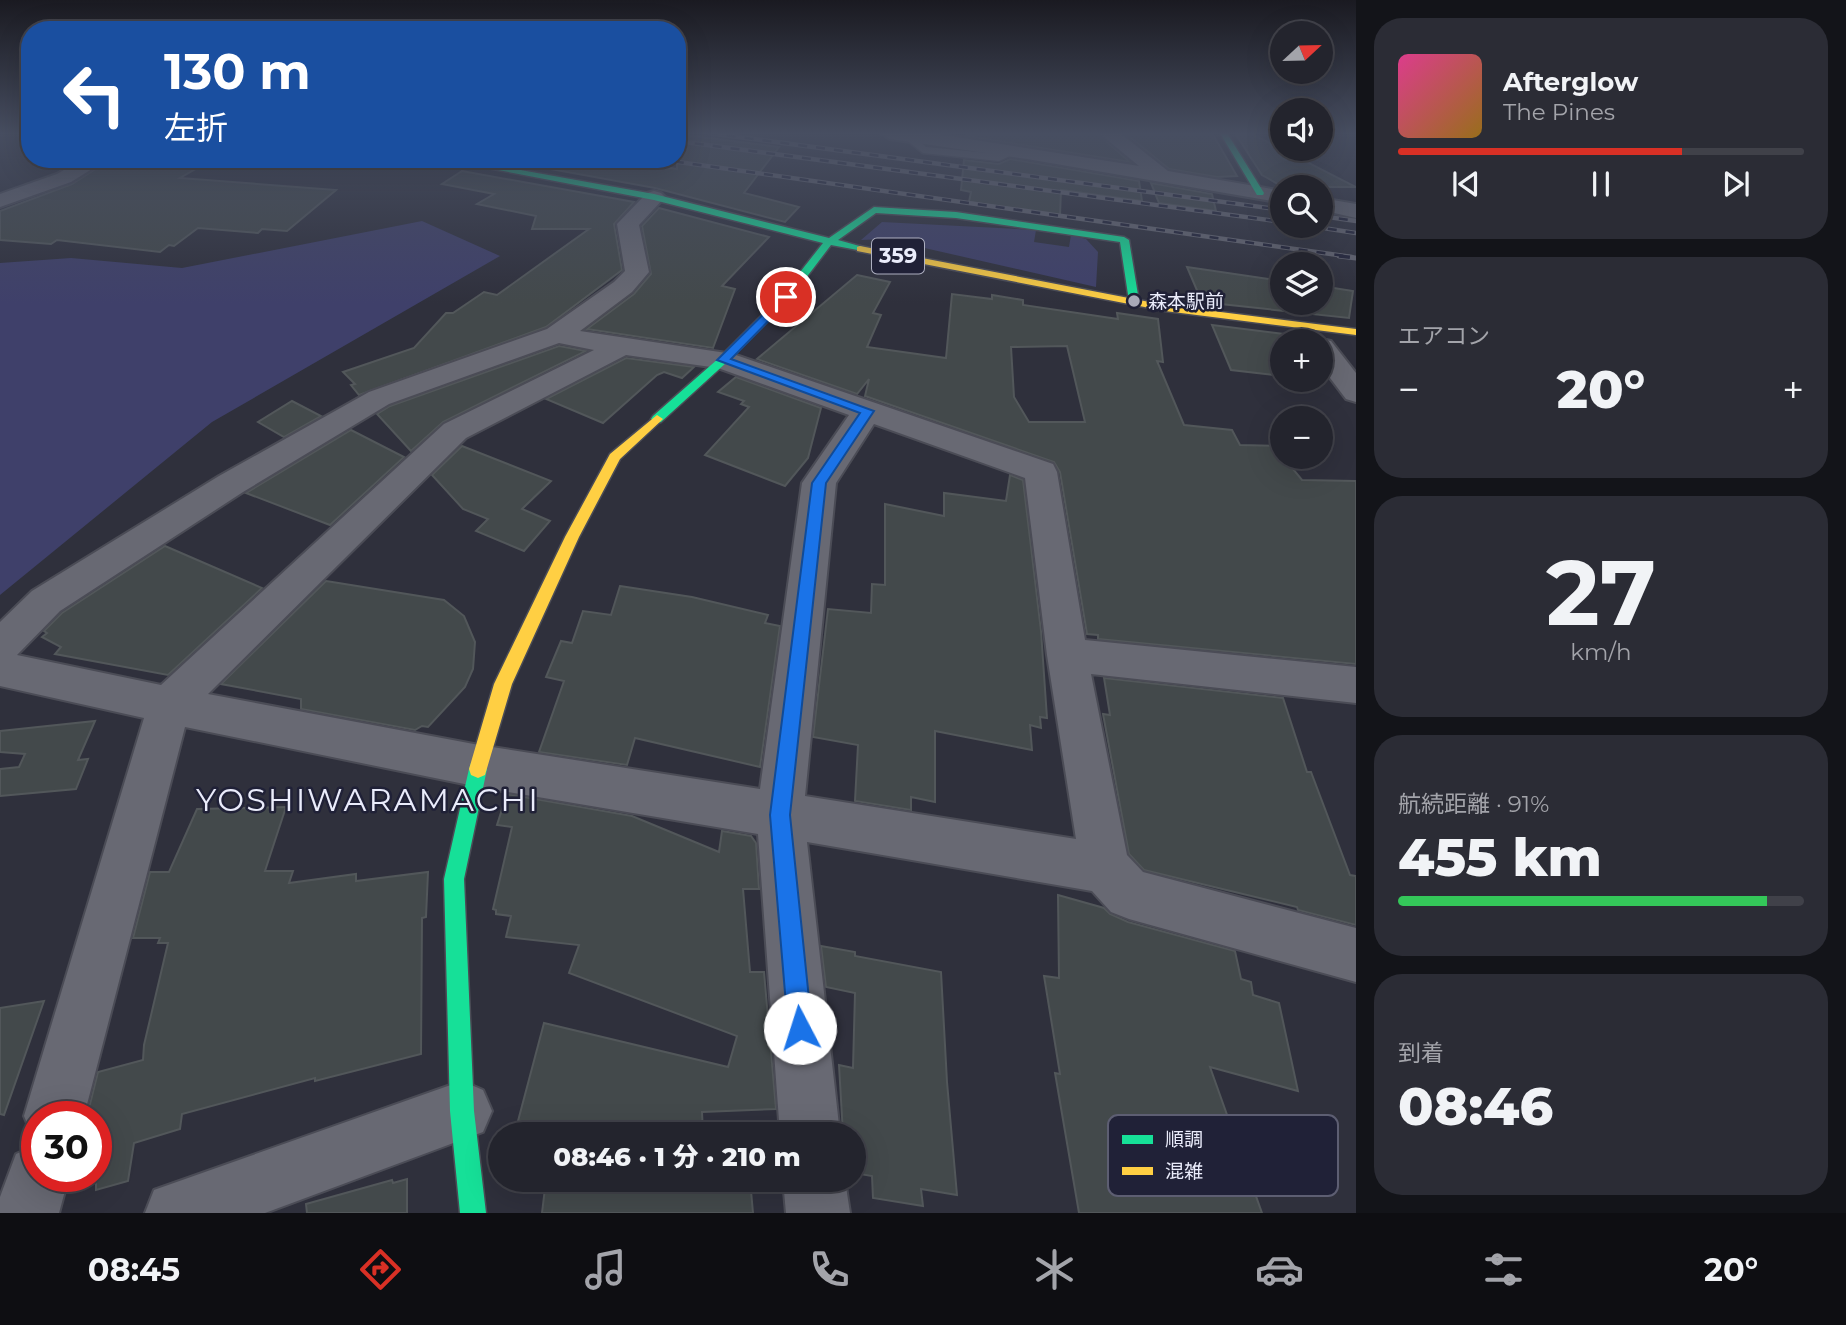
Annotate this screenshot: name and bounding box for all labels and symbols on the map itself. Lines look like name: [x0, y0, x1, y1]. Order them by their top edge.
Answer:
north arrow: [1270, 21, 1334, 84]
road number: 359: [872, 238, 924, 274]
pin: [756, 267, 816, 327]
place label: 森本駅前: [1148, 290, 1224, 313]
marker: 森本駅前: [1126, 293, 1142, 309]
district label: YOSHIWARAMACHI: [196, 780, 540, 819]
position arrow: [763, 991, 837, 1065]
speed limit sign: 30: [21, 1101, 112, 1192]
legend: [1108, 1115, 1338, 1196]
text: 順調: [1165, 1128, 1203, 1151]
text: 混雑: [1165, 1160, 1203, 1183]

